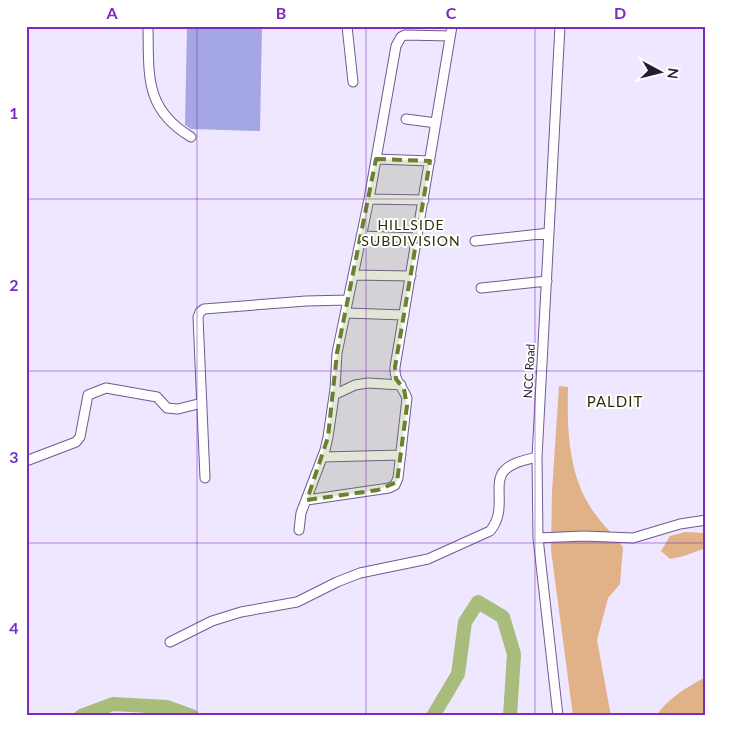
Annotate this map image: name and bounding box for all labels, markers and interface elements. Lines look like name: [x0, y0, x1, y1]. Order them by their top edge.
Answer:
text: A: [105, 3, 118, 22]
text: B: [276, 3, 286, 22]
text: C: [446, 3, 457, 22]
text: D: [614, 3, 626, 22]
north arrow: [634, 48, 684, 98]
text: N: [664, 67, 682, 80]
text: 1: [9, 103, 19, 122]
district label: HILLSIDE SUBDIVISION: [361, 216, 461, 249]
text: 2: [9, 275, 19, 294]
street label: NCC Road: [520, 343, 538, 399]
district label: PALDIT: [587, 392, 643, 410]
text: 3: [9, 447, 19, 466]
text: 4: [9, 618, 19, 637]

